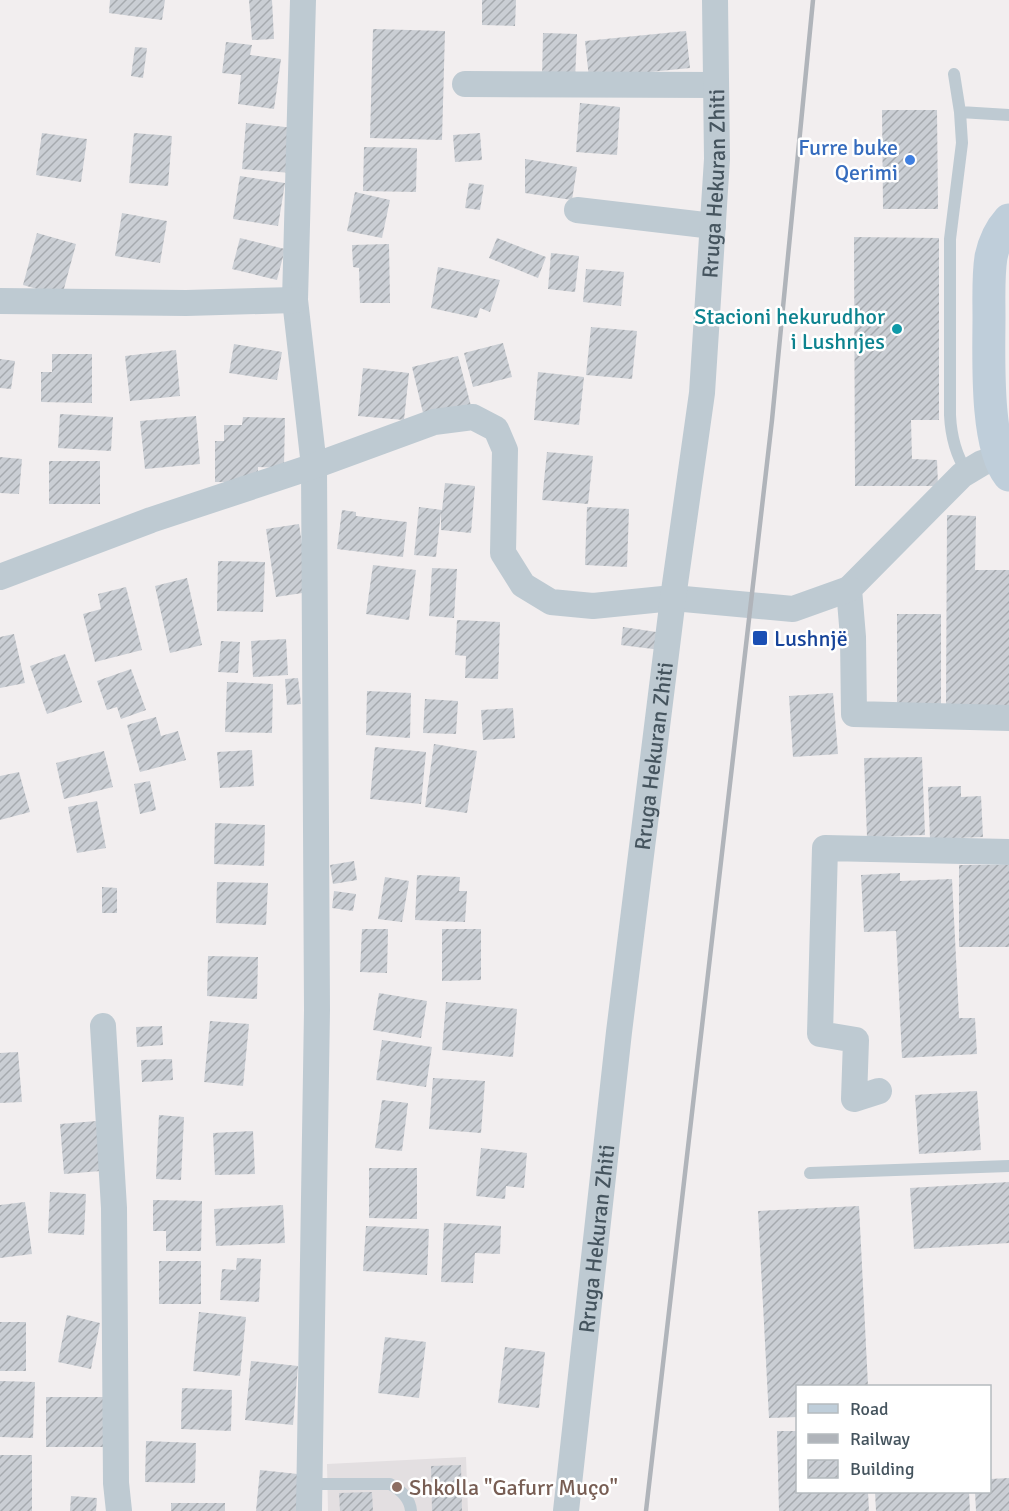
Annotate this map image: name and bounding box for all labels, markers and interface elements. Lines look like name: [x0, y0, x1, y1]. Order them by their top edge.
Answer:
street label: Rruga Hekuran Zhiti: [696, 89, 731, 279]
place label: Furre buke Qerimi: [798, 134, 898, 186]
marker: Furre buke Qerimi: [903, 153, 917, 167]
place label: Stacioni hekurudhor i Lushnjes: [694, 303, 885, 355]
marker: Stacioni hekurudhor i Lushnjes: [890, 322, 904, 336]
place label: Lushnjë: [774, 625, 848, 652]
marker: Lushnjë: [751, 629, 769, 647]
street label: Rruga Hekuran Zhiti: [629, 660, 679, 852]
street label: Rruga Hekuran Zhiti: [573, 1143, 620, 1334]
legend: [796, 1385, 991, 1493]
text: Road: [850, 1398, 889, 1420]
text: Railway: [850, 1428, 911, 1450]
text: Building: [850, 1458, 914, 1480]
place label: Shkolla "Gafurr Muço": [409, 1474, 618, 1501]
marker: Shkolla "Gafurr Muço": [390, 1480, 404, 1494]

